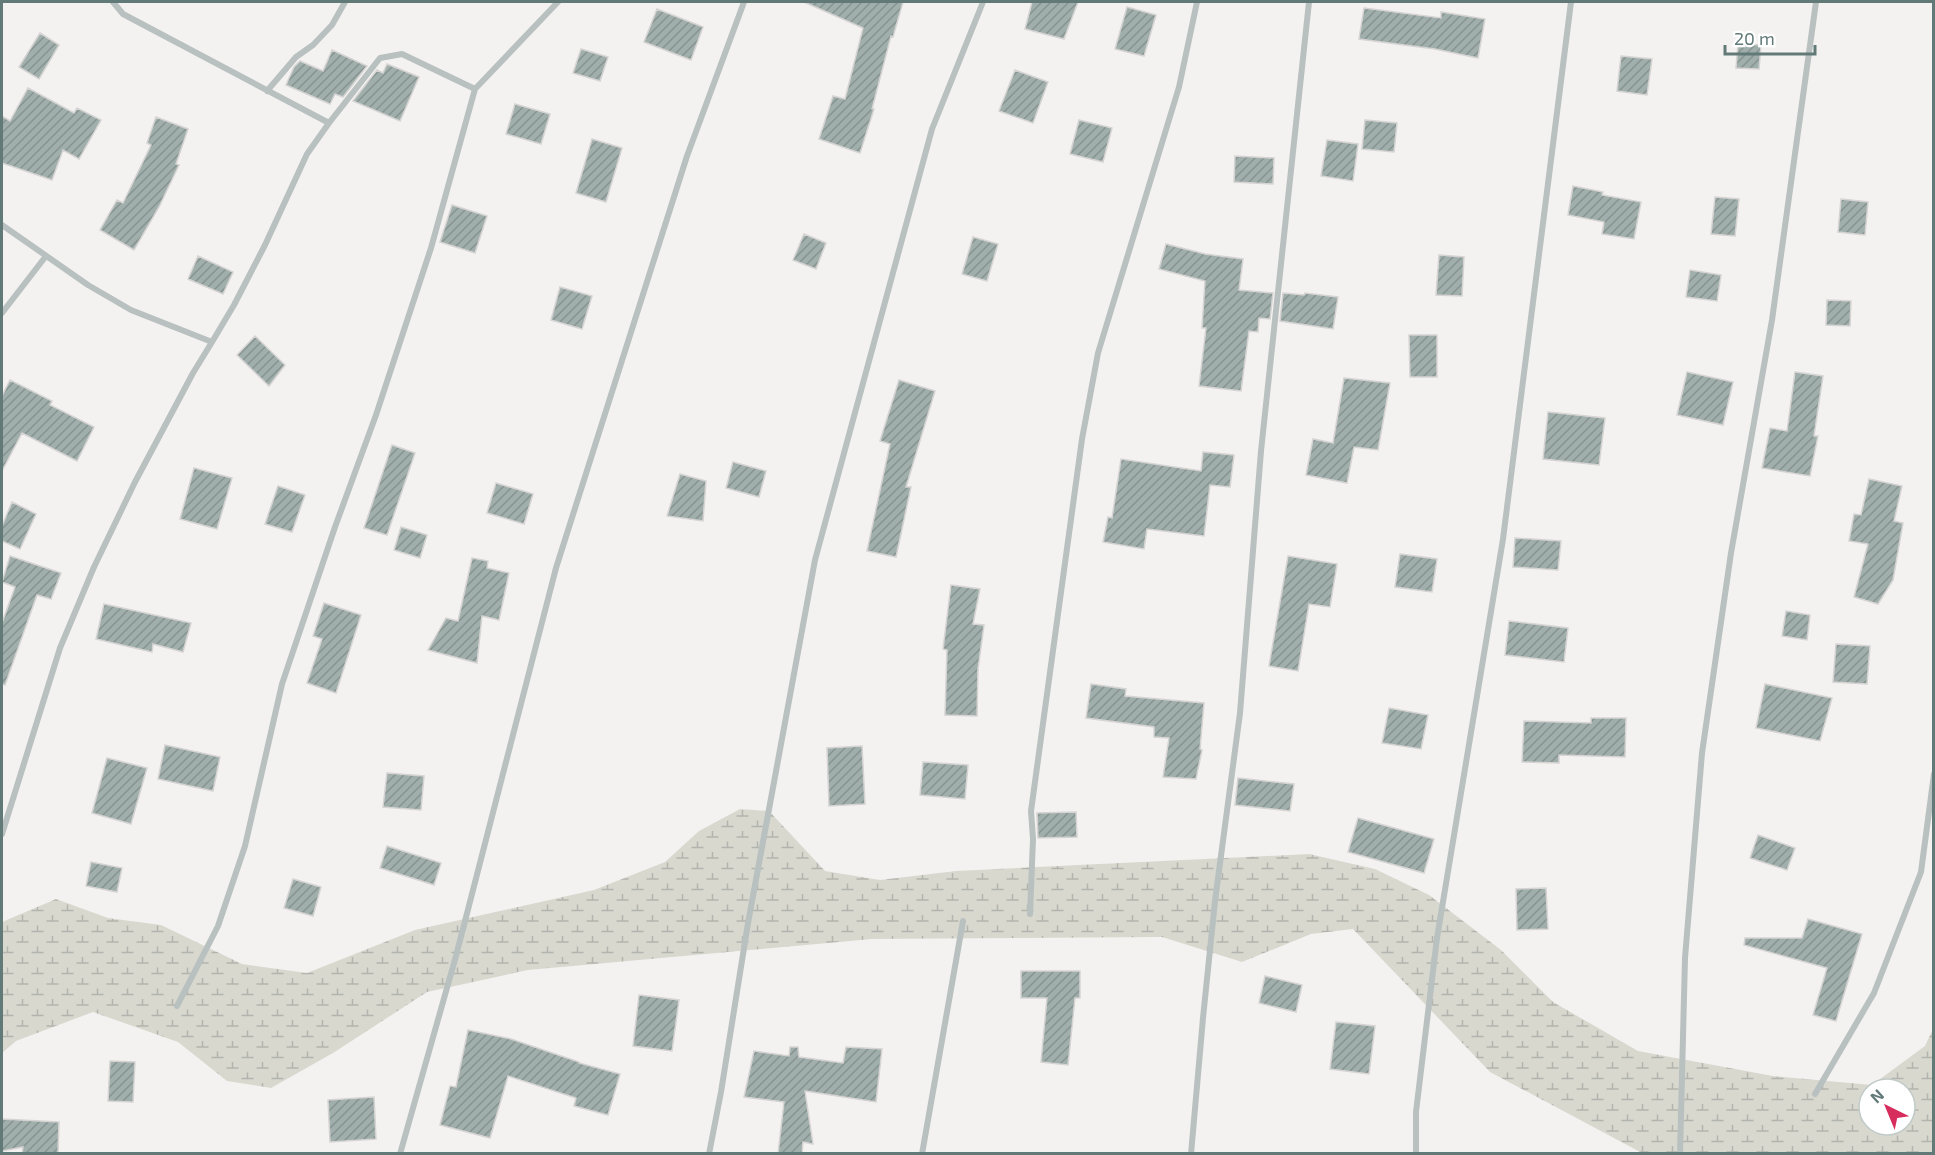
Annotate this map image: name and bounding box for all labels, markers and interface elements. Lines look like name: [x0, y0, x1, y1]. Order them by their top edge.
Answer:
scale bar: [1725, 18, 1815, 56]
text: 20 m: [1734, 27, 1775, 49]
north arrow: [1857, 1077, 1917, 1137]
text: N: [1866, 1085, 1887, 1107]

